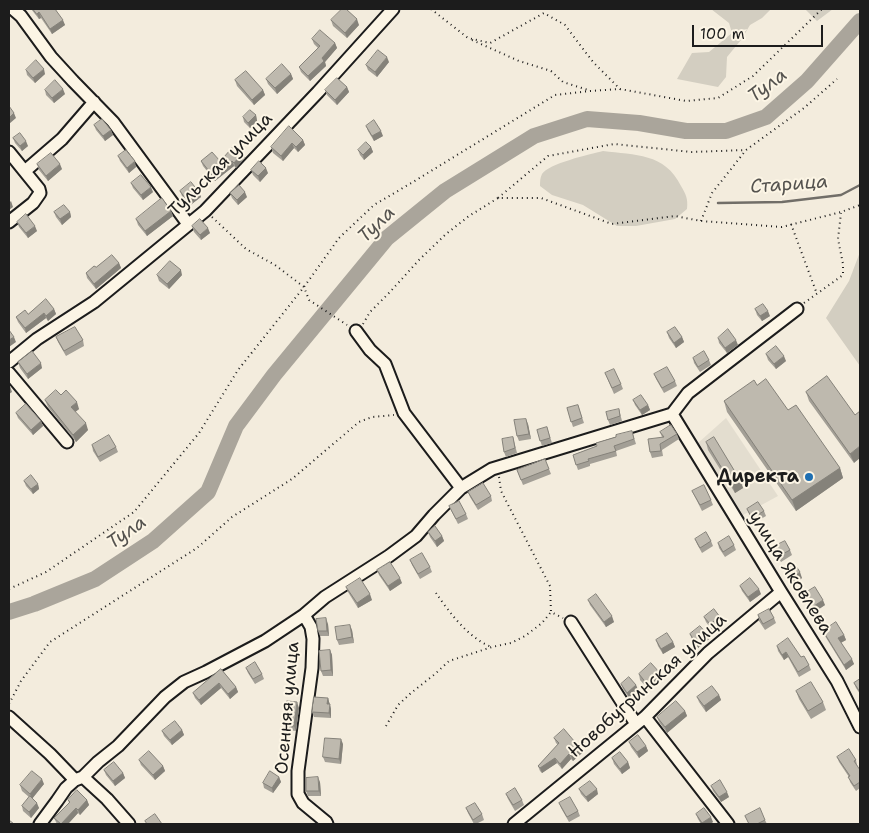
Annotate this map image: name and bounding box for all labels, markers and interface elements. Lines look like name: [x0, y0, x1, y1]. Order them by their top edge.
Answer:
scale bar: [694, 15, 825, 47]
text: 100 m: [700, 24, 745, 44]
water label: Тула: [744, 64, 792, 108]
street label: Тульская улица: [164, 108, 278, 222]
water label: Старица: [749, 171, 829, 199]
water label: Тула: [354, 202, 400, 248]
place label: Директа: [717, 466, 799, 488]
marker: Директа: [803, 471, 815, 483]
street label: улица Яковлева: [743, 507, 837, 639]
water label: Тула: [103, 511, 151, 555]
street label: Новобугринская улица: [564, 609, 732, 763]
street label: Осенняя улица: [271, 641, 305, 775]

